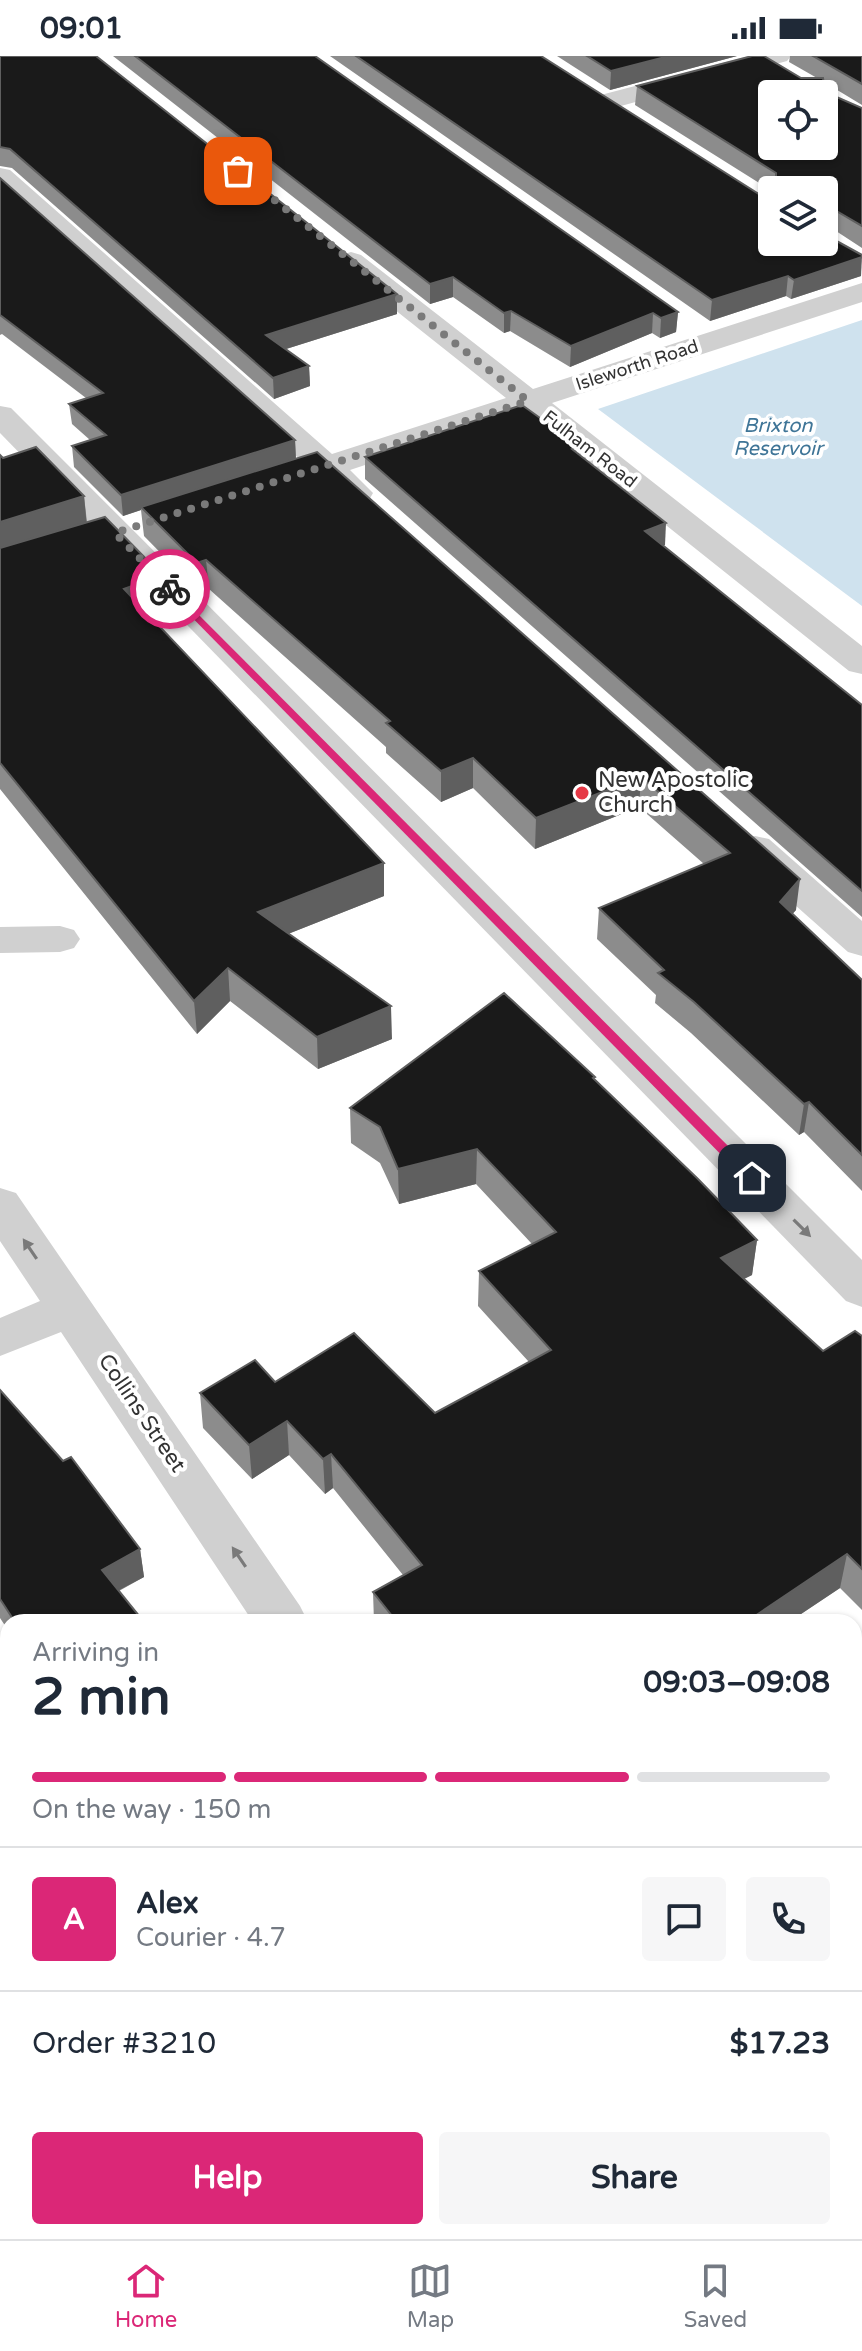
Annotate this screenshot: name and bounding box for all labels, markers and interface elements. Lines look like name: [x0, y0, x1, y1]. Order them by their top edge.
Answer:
text: 09:01: [40, 10, 123, 47]
map controls: [758, 80, 838, 256]
button: locate: [758, 80, 838, 160]
pin: [204, 137, 272, 205]
icon: bag: [216, 149, 260, 193]
button: layers: [758, 176, 838, 256]
street label: Isleworth Road: [573, 335, 701, 395]
street label: Fulham Road: [539, 405, 641, 493]
water label: Brixton Reservoir: [733, 414, 825, 461]
courier: [130, 549, 210, 629]
icon: bike: [148, 567, 192, 611]
place label: New Apostolic Church: [598, 767, 749, 818]
marker: New Apostolic Church: [573, 784, 591, 802]
pin: [718, 1144, 786, 1212]
icon: home: [730, 1156, 774, 1200]
one-way arrow: [792, 1218, 810, 1237]
one-way arrow: [23, 1239, 38, 1260]
street label: Collins Street: [93, 1349, 191, 1477]
one-way arrow: [232, 1547, 247, 1568]
text: Arriving in: [32, 1637, 159, 1668]
text: 09:03–09:08: [643, 1664, 830, 1701]
text: 2 min: [32, 1666, 171, 1729]
text: On the way · 150 m: [32, 1794, 271, 1825]
button: chat: [642, 1877, 726, 1961]
button: phone: [746, 1877, 830, 1961]
text: Alex: [136, 1885, 199, 1922]
text: A: [63, 1901, 85, 1938]
text: Courier · 4.7: [136, 1922, 286, 1953]
text: Order #3210: [32, 2025, 216, 2062]
text: $17.23: [730, 2025, 830, 2062]
button: Help: [32, 2132, 423, 2224]
button: Share: [439, 2132, 830, 2224]
tab: Home: [115, 2259, 177, 2333]
tab: Map: [407, 2259, 454, 2333]
tab: Saved: [684, 2259, 747, 2333]

